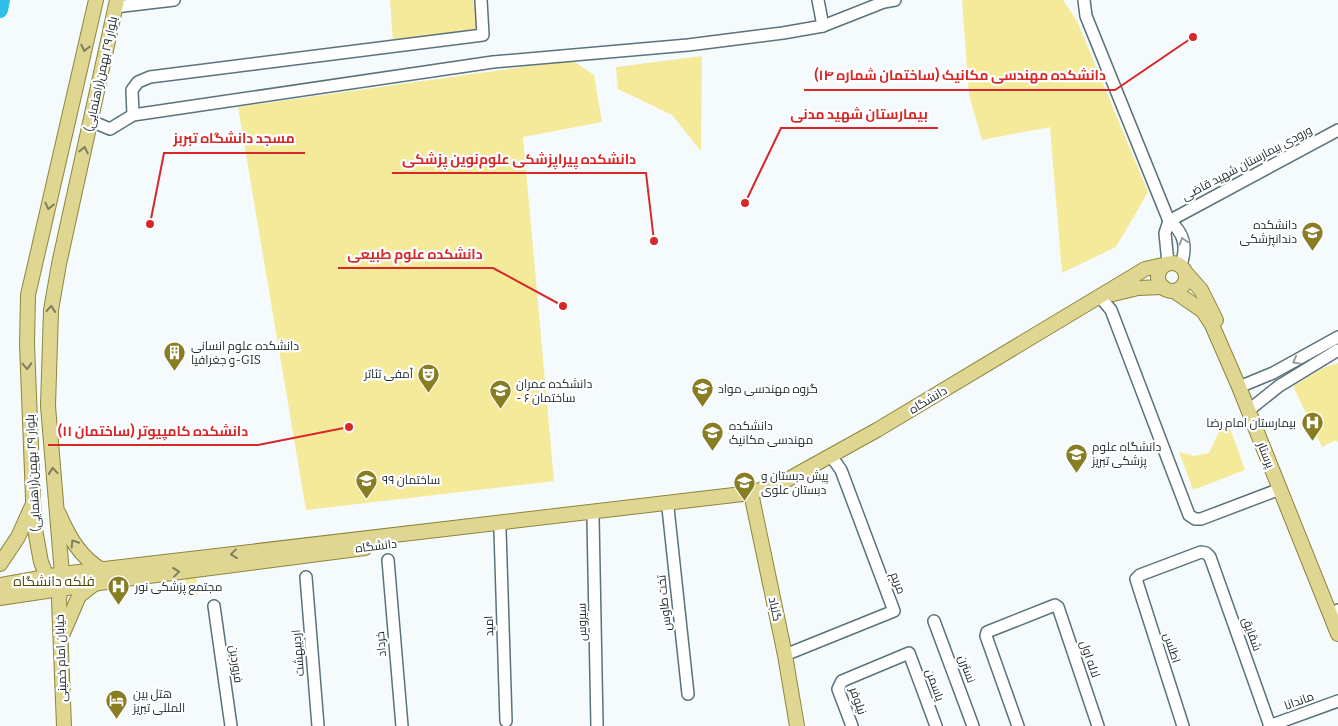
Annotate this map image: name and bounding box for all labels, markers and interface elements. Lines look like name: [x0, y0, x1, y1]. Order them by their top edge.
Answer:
street label: بلوار ٢٩ بهمن(راهنمایی): [81, 15, 120, 133]
one-way arrow: [80, 43, 91, 52]
callout: دانشکده مهندسی مکانیک (ساختمان شماره ۱۴): [804, 61, 1115, 90]
text: دانشکده مهندسی مکانیک (ساختمان شماره ۱۴): [814, 66, 1106, 84]
callout: بیمارستان شهید مدنی: [781, 99, 938, 128]
text: بیمارستان شهید مدنی: [790, 106, 928, 123]
street label: ورودی بیمارستان شهید قاضی: [1179, 123, 1315, 203]
callout: مسجد دانشگاه تبربز: [164, 124, 305, 153]
text: مسجد دانشگاه تبربز: [172, 130, 295, 147]
callout: دانشکده پیراپزشکی علوم‌نوین پزشکی: [392, 144, 646, 173]
one-way arrow: [78, 146, 89, 155]
text: دانشکده پیراپزشکی علوم‌نوین پزشکی: [402, 151, 636, 170]
one-way arrow: [44, 201, 55, 210]
place label: دانشکده دندانپزشکی: [1240, 218, 1297, 248]
school or university icon: دانشکده دندانپزشکی: [1301, 220, 1325, 251]
one-way arrow: [1178, 237, 1188, 246]
callout: دانشکده علوم طبیعی: [338, 239, 493, 268]
text: دانشکده علوم طبیعی: [347, 246, 483, 264]
one-way arrow: [45, 305, 56, 313]
place label: دانشکده علوم انسانی و جغرافیا-GIS: [191, 339, 299, 367]
building icon: دانشکده علوم انسانی و جغرافیا-GIS: [163, 341, 187, 372]
one-way arrow: [1292, 354, 1301, 364]
one-way arrow: [22, 362, 33, 370]
theatre icon: آمفی تئاتر: [417, 362, 441, 393]
place label: آمفی تئاتر: [363, 367, 414, 381]
place label: دانشکده عمران - ساختمان ۶: [516, 377, 593, 405]
school or university icon: گروه مهندسی مواد: [690, 377, 714, 408]
school or university icon: دانشکده عمران - ساختمان ۶: [488, 379, 512, 410]
place label: گروه مهندسی مواد: [718, 382, 818, 396]
street label: دانشگاه: [907, 383, 950, 417]
hospital icon: بیمارستان امام رضا: [1300, 411, 1324, 442]
street label: بلوار ٢٩ بهمن(راهنمایی): [22, 414, 43, 532]
callout: دانشکده کامپیوتر (ساختمان ۱۱): [48, 416, 258, 445]
place label: بیمارستان امام رضا: [1206, 416, 1296, 431]
place label: دانشکده مهندسی مکانیک: [729, 419, 813, 447]
school or university icon: دانشکده مهندسی مکانیک: [701, 421, 725, 452]
text: دانشکده کامپیوتر (ساختمان ۱۱): [58, 422, 248, 441]
street label: پرستار: [1252, 439, 1278, 472]
place label: دانشگاه علوم پزشکی تبریز: [1091, 440, 1161, 470]
school or university icon: دانشگاه علوم پزشکی تبریز: [1064, 442, 1088, 473]
one-way arrow: [48, 467, 59, 475]
school or university icon: ساختمان ۹۹: [354, 468, 378, 499]
place label: پیش دبستان و دبستان علوی: [761, 469, 829, 497]
school or university icon: پیش دبستان و دبستان علوی: [733, 471, 757, 502]
place label: ساختمان ۹۹: [382, 473, 440, 487]
street label: دانشگاه: [355, 536, 398, 555]
one-way arrow: [70, 539, 80, 548]
one-way arrow: [229, 548, 237, 559]
one-way arrow: [173, 567, 181, 578]
street label: مریم: [887, 570, 909, 596]
district label: فلکه دانشگاه: [13, 573, 95, 590]
street label: تخت طاوس: [654, 574, 674, 632]
hospital icon: مجتمع پزشکی نور: [107, 575, 131, 606]
place label: مجتمع پزشکی نور: [134, 580, 222, 596]
street label: گلباد: [766, 595, 784, 623]
street label: سیروس: [575, 603, 589, 641]
street label: خیابان امام خمینی: [52, 614, 71, 702]
street label: امید: [482, 615, 496, 637]
street label: شقایق: [1239, 615, 1265, 653]
street label: اردیبهشت: [289, 629, 307, 677]
street label: خرداد: [373, 631, 389, 657]
street label: اطلس: [1161, 631, 1183, 665]
street label: لاله اول: [1077, 639, 1103, 679]
street label: فروردین: [226, 644, 246, 684]
street label: نسترن: [956, 653, 978, 685]
street label: یاسمن: [923, 667, 948, 704]
street label: نیلوفر: [846, 684, 869, 717]
place label: هتل بین المللی تبریز: [132, 687, 185, 715]
hotel icon: هتل بین المللی تبریز: [105, 689, 129, 720]
street label: ماندانا: [1282, 689, 1316, 713]

